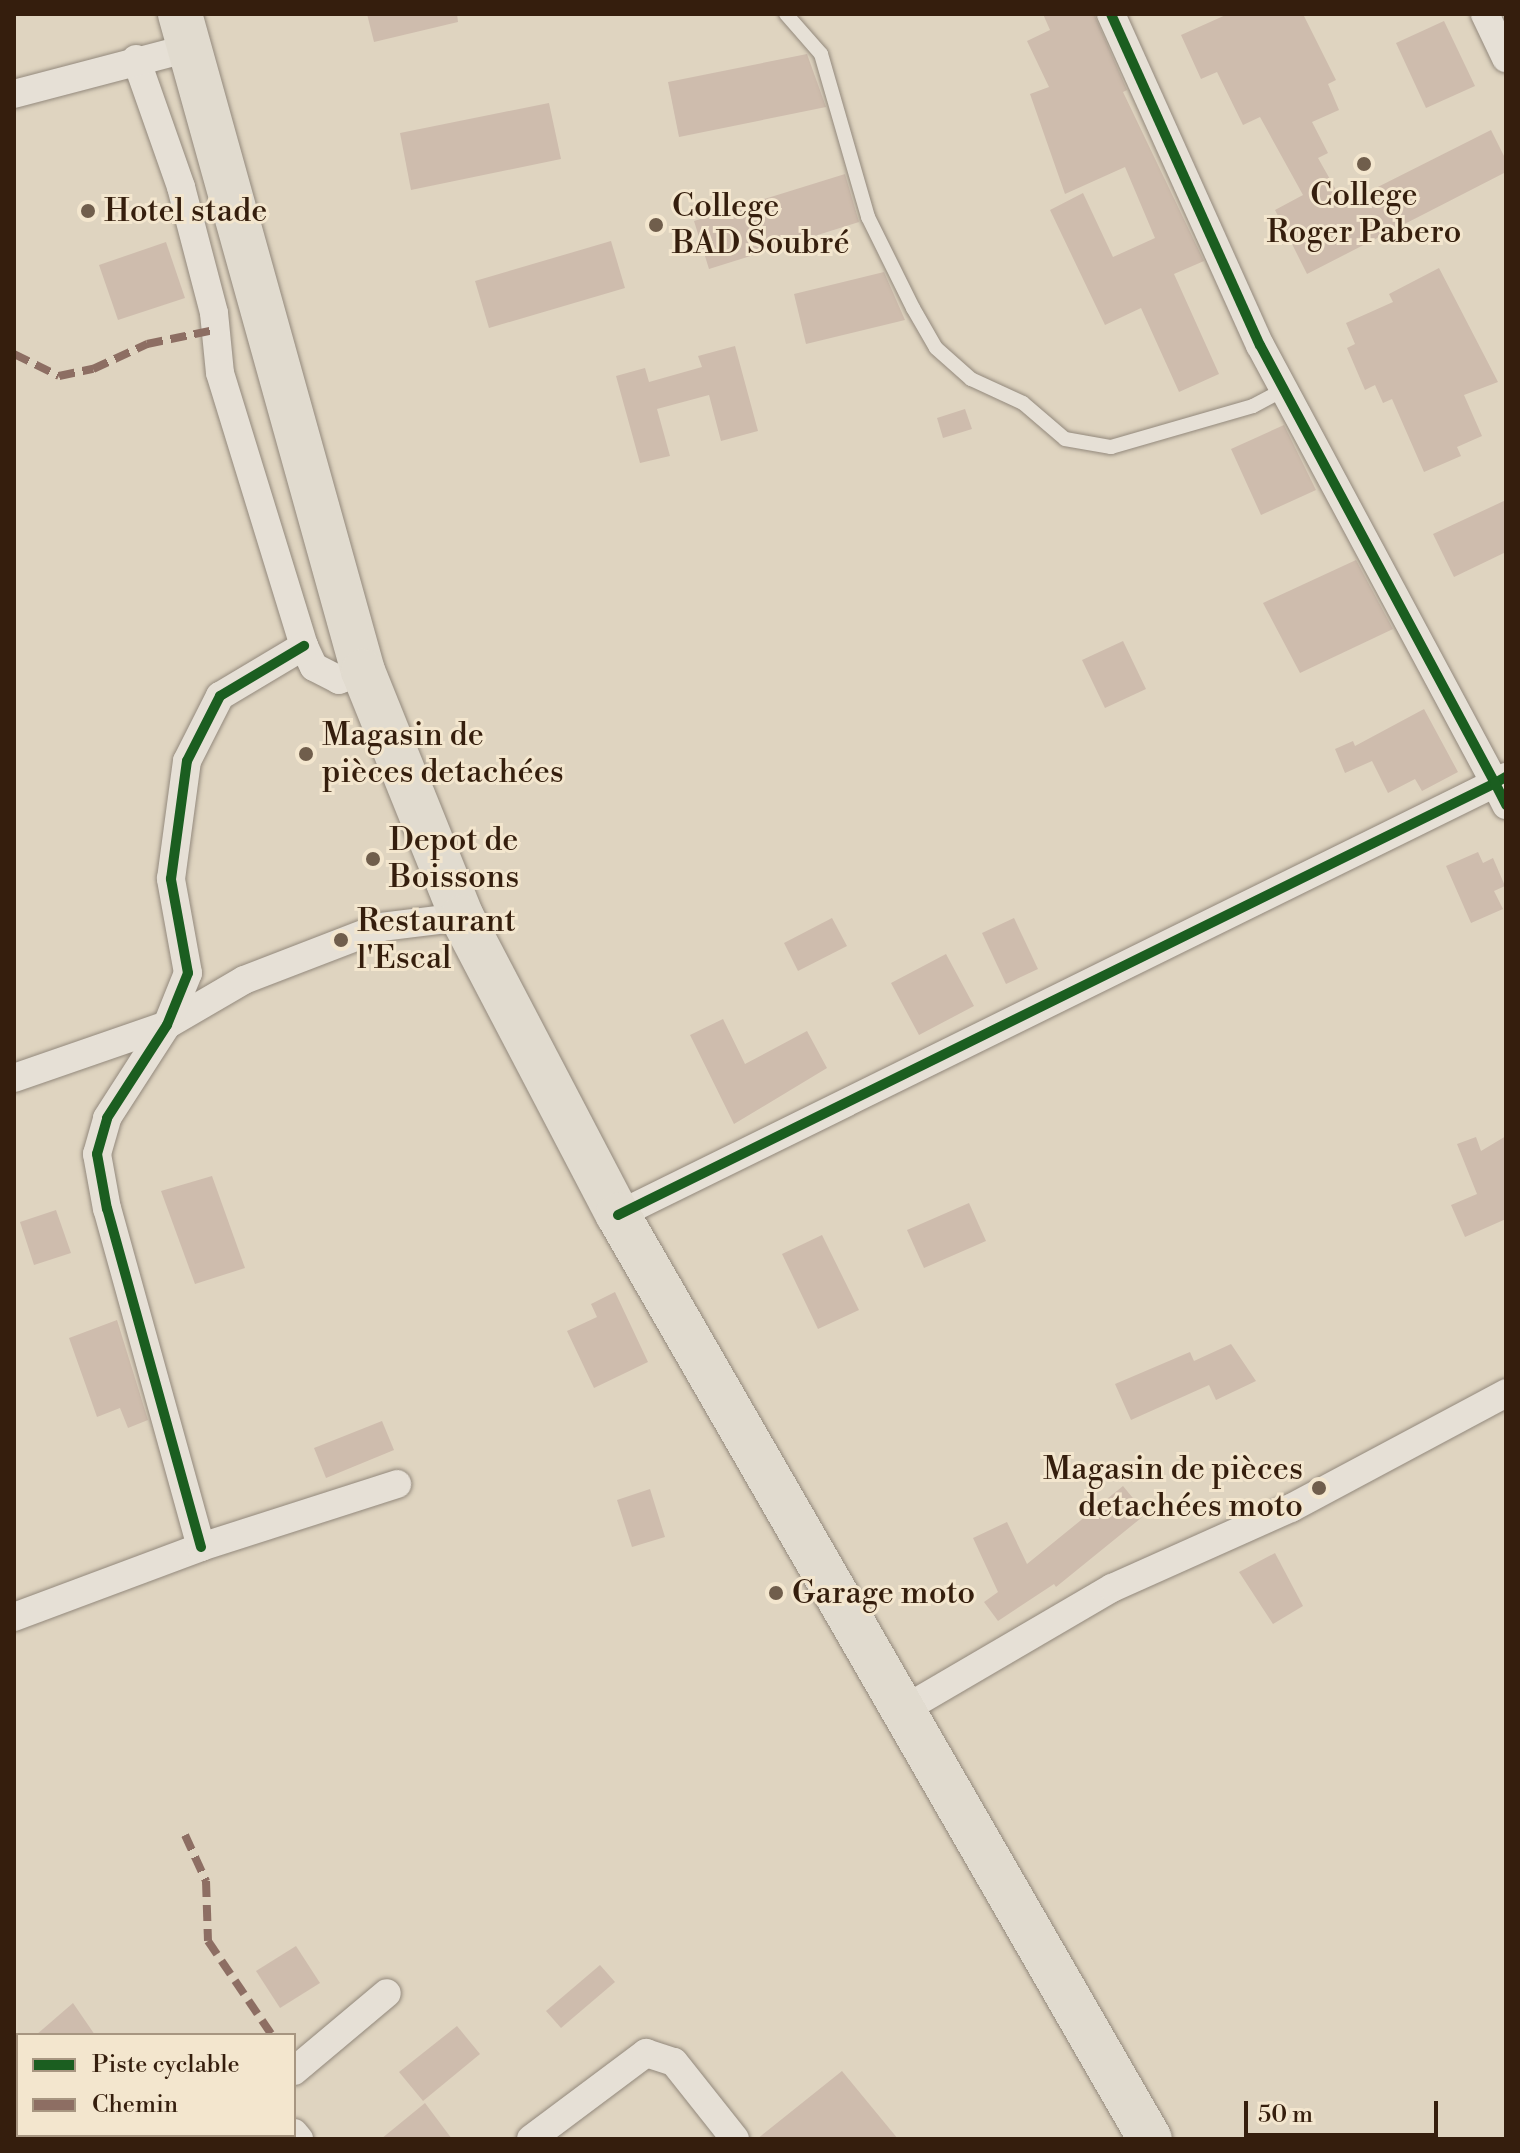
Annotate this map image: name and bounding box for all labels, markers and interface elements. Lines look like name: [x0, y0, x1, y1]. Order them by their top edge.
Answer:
marker: College Roger Pabero: [1355, 155, 1373, 173]
place label: College Roger Pabero: [1267, 177, 1461, 252]
place label: College BAD Soubré: [672, 188, 850, 263]
place label: Hotel stade: [104, 192, 267, 230]
marker: Hotel stade: [79, 202, 97, 220]
marker: College BAD Soubré: [647, 216, 665, 234]
place label: Magasin de pièces detachées: [322, 717, 564, 792]
marker: Magasin de pièces detachées: [297, 745, 315, 763]
place label: Depot de Boissons: [389, 822, 519, 897]
marker: Depot de Boissons: [364, 850, 382, 868]
place label: Restaurant l'Escal: [357, 903, 516, 978]
marker: Restaurant l'Escal: [332, 931, 350, 949]
place label: Magasin de pièces detachées moto: [1043, 1451, 1303, 1526]
marker: Magasin de pièces detachées moto: [1310, 1479, 1328, 1497]
place label: Garage moto: [792, 1574, 975, 1612]
marker: Garage moto: [767, 1584, 785, 1602]
legend: [16, 2033, 296, 2137]
text: Piste cyclable: [92, 2050, 240, 2080]
scale bar: [1248, 2085, 1442, 2135]
text: Chemin: [92, 2090, 178, 2120]
text: 50 m: [1258, 2100, 1313, 2130]

